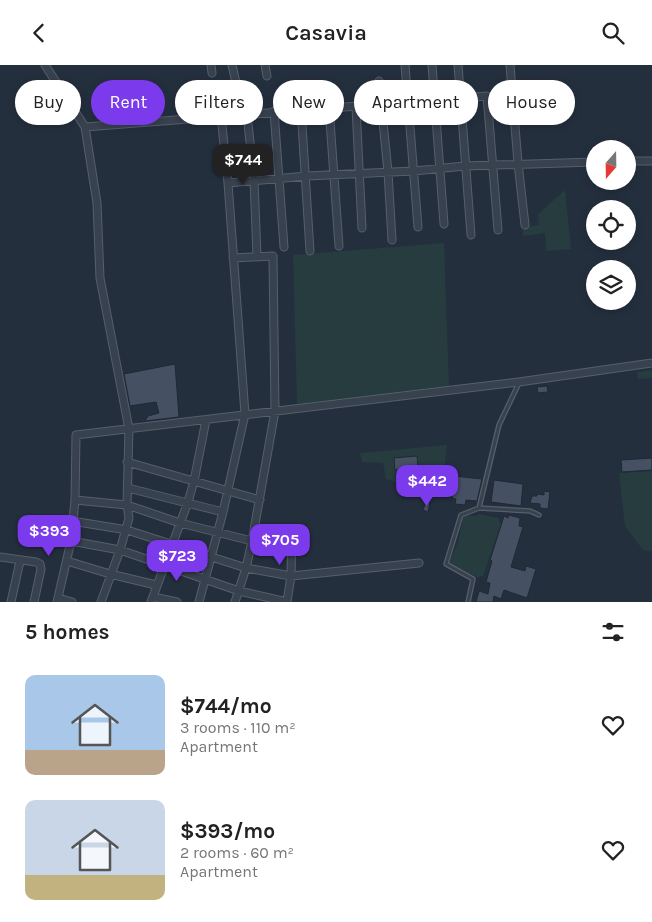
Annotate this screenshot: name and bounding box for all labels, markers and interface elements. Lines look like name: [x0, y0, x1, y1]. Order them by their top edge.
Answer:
icon: back: [25, 19, 53, 47]
icon: search: [599, 19, 627, 47]
text: Casavia: [285, 20, 367, 46]
chip: Buy: [15, 80, 81, 125]
chip: Rent: [91, 80, 165, 125]
chip: Filters: [175, 80, 263, 125]
chip: New: [273, 80, 344, 125]
chip: Apartment: [354, 80, 478, 125]
chip: House: [488, 80, 575, 125]
north arrow: [586, 140, 636, 190]
map controls: [586, 140, 636, 310]
pin: $744: [213, 143, 273, 186]
text: $744: [224, 150, 262, 169]
button: locate: [586, 200, 636, 250]
button: layers: [586, 260, 636, 310]
pin: $442: [397, 465, 457, 507]
text: $442: [407, 471, 447, 490]
pin: $393: [19, 515, 79, 557]
text: $393: [29, 521, 69, 540]
pin: $705: [250, 523, 310, 566]
text: $705: [261, 530, 299, 549]
pin: $723: [147, 539, 207, 582]
text: $723: [158, 546, 196, 565]
icon: filters: [599, 618, 627, 646]
text: 5 homes: [25, 620, 110, 644]
text: $744/mo: [180, 694, 272, 718]
icon: home: [65, 695, 125, 755]
icon: heart: [599, 711, 627, 739]
text: 3 rooms · 110 m²: [180, 718, 296, 737]
text: Apartment: [180, 737, 258, 756]
text: $393/mo: [180, 819, 275, 843]
icon: home: [65, 820, 125, 880]
icon: heart: [599, 836, 627, 864]
text: 2 rooms · 60 m²: [180, 843, 294, 862]
text: Apartment: [180, 862, 258, 881]

